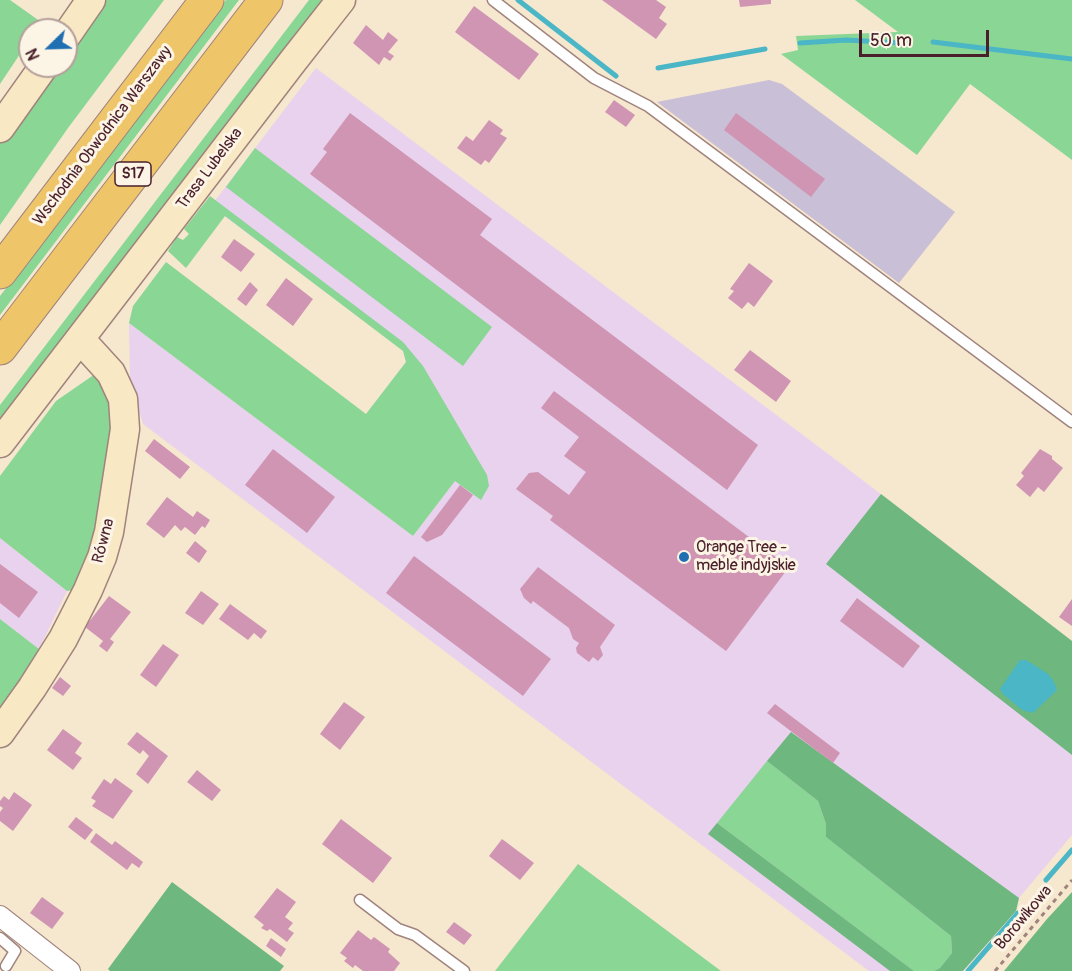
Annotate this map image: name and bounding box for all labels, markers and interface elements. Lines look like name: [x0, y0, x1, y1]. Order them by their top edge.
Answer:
north arrow: [18, 18, 78, 78]
scale bar: [862, 18, 992, 56]
text: 50 m: [870, 29, 912, 52]
street label: Wschodnia Obwodnica Warszawy: [29, 43, 177, 229]
text: N: [22, 45, 45, 63]
street label: Trasa Lubelska: [173, 124, 247, 214]
road number: S17: [115, 162, 151, 186]
street label: Równa: [89, 517, 119, 565]
place label: Orange Tree - meble indyjskie: [696, 538, 796, 576]
marker: Orange Tree - meble indyjskie: [677, 550, 691, 564]
street label: Borowikowa: [991, 882, 1057, 954]

